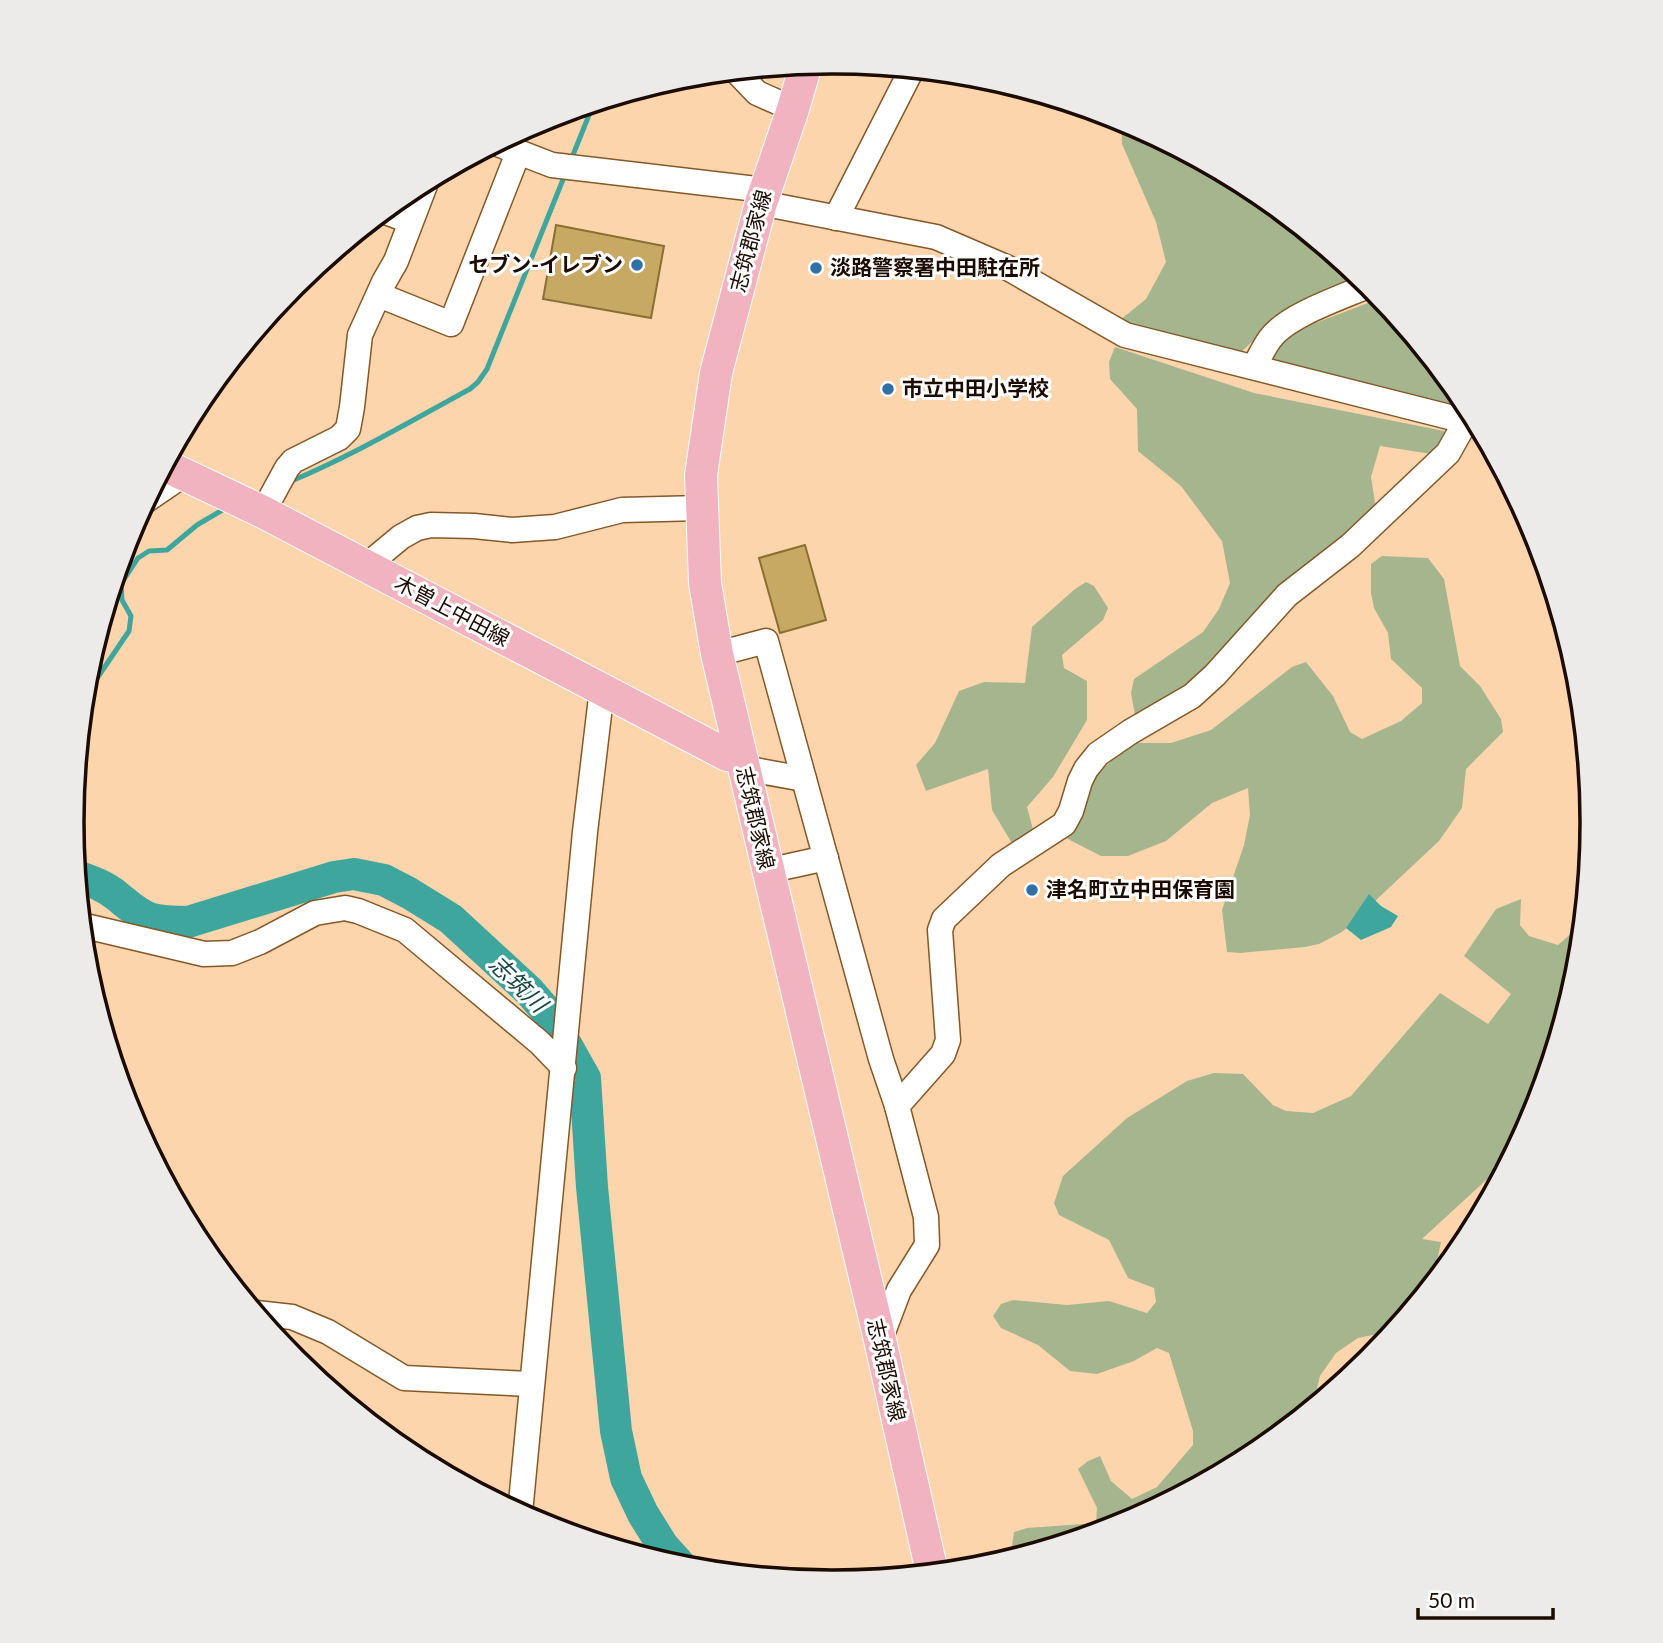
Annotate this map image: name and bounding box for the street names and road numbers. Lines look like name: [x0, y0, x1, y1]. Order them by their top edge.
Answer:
street label: 志筑郡家線: [724, 187, 775, 295]
street label: 木曽上中田線: [391, 569, 514, 650]
street label: 志筑郡家線: [732, 764, 780, 872]
street label: 志筑郡家線: [863, 1316, 911, 1424]

